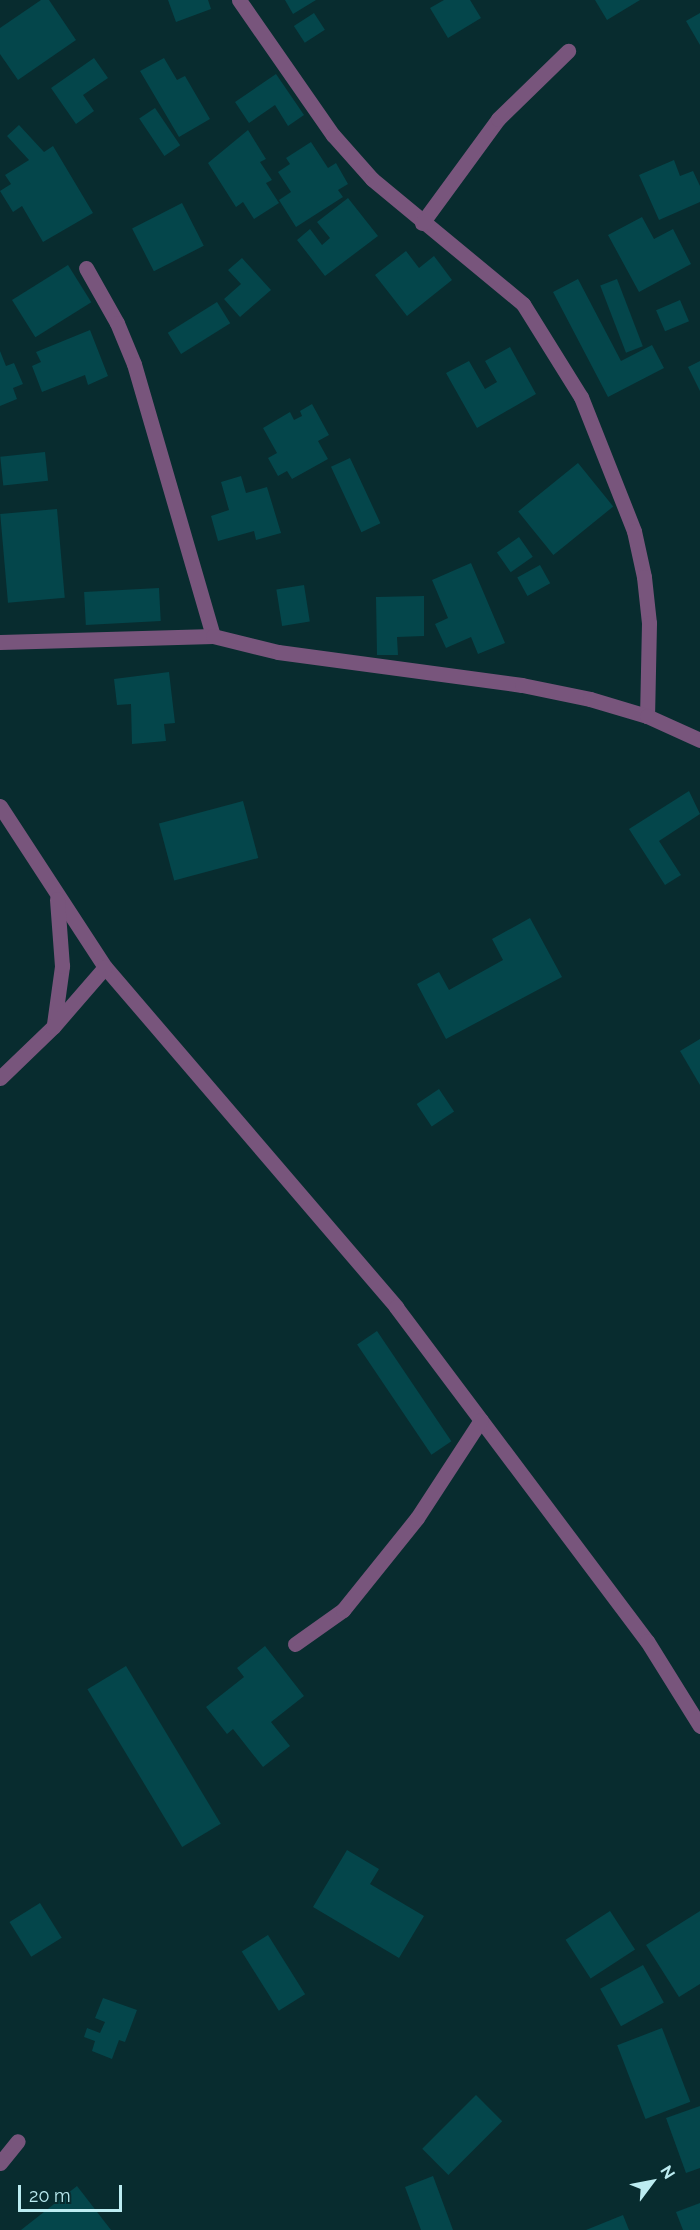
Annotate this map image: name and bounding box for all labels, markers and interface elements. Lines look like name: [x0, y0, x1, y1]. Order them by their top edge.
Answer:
north arrow: [622, 2152, 682, 2212]
text: N: [656, 2162, 679, 2182]
scale bar: [21, 2173, 124, 2211]
text: 20 m: [29, 2185, 71, 2206]

